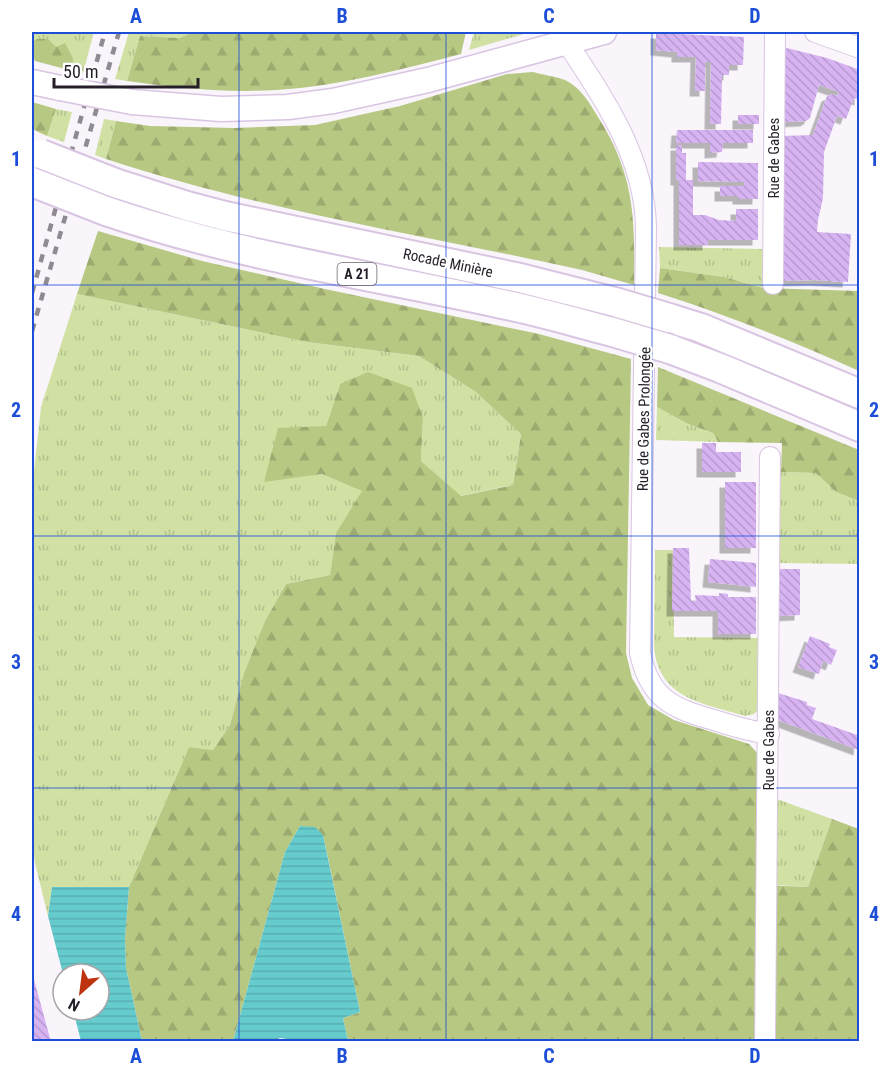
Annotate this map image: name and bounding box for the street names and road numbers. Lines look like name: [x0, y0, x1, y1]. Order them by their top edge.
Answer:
street label: Rue de Gabes: [765, 117, 783, 198]
street label: Rocade Minière: [401, 245, 495, 281]
road number: A 21: [338, 263, 376, 285]
street label: Rue de Gabes Prolongée: [634, 347, 654, 491]
street label: Rue de Gabes: [760, 709, 778, 790]

